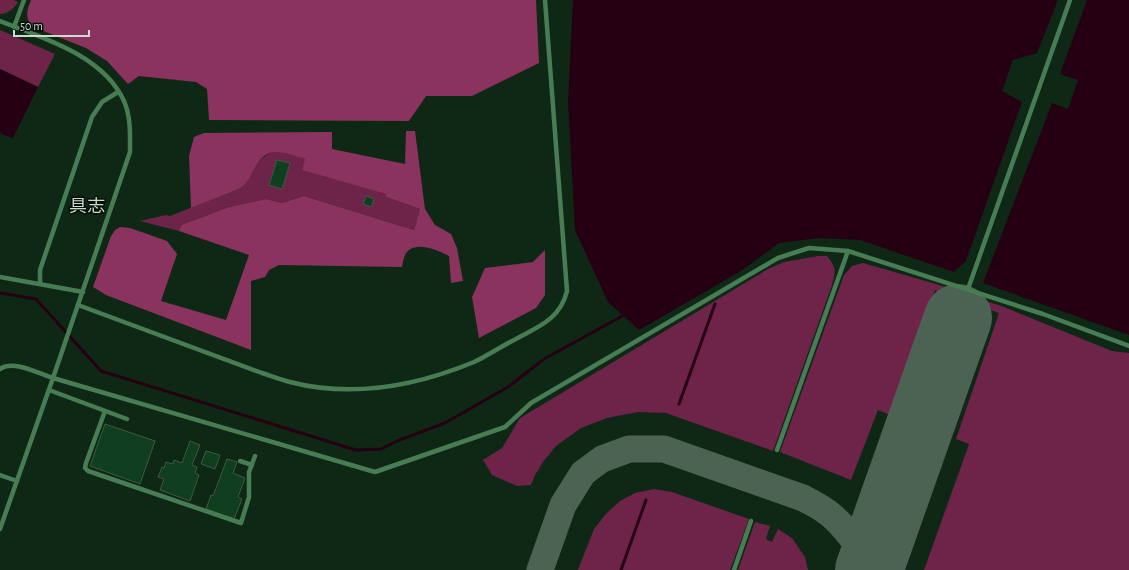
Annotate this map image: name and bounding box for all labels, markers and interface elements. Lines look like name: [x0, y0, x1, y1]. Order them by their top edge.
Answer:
scale bar: [14, 12, 89, 38]
text: 50 m: [20, 20, 43, 32]
district label: 具志: [69, 197, 105, 216]

